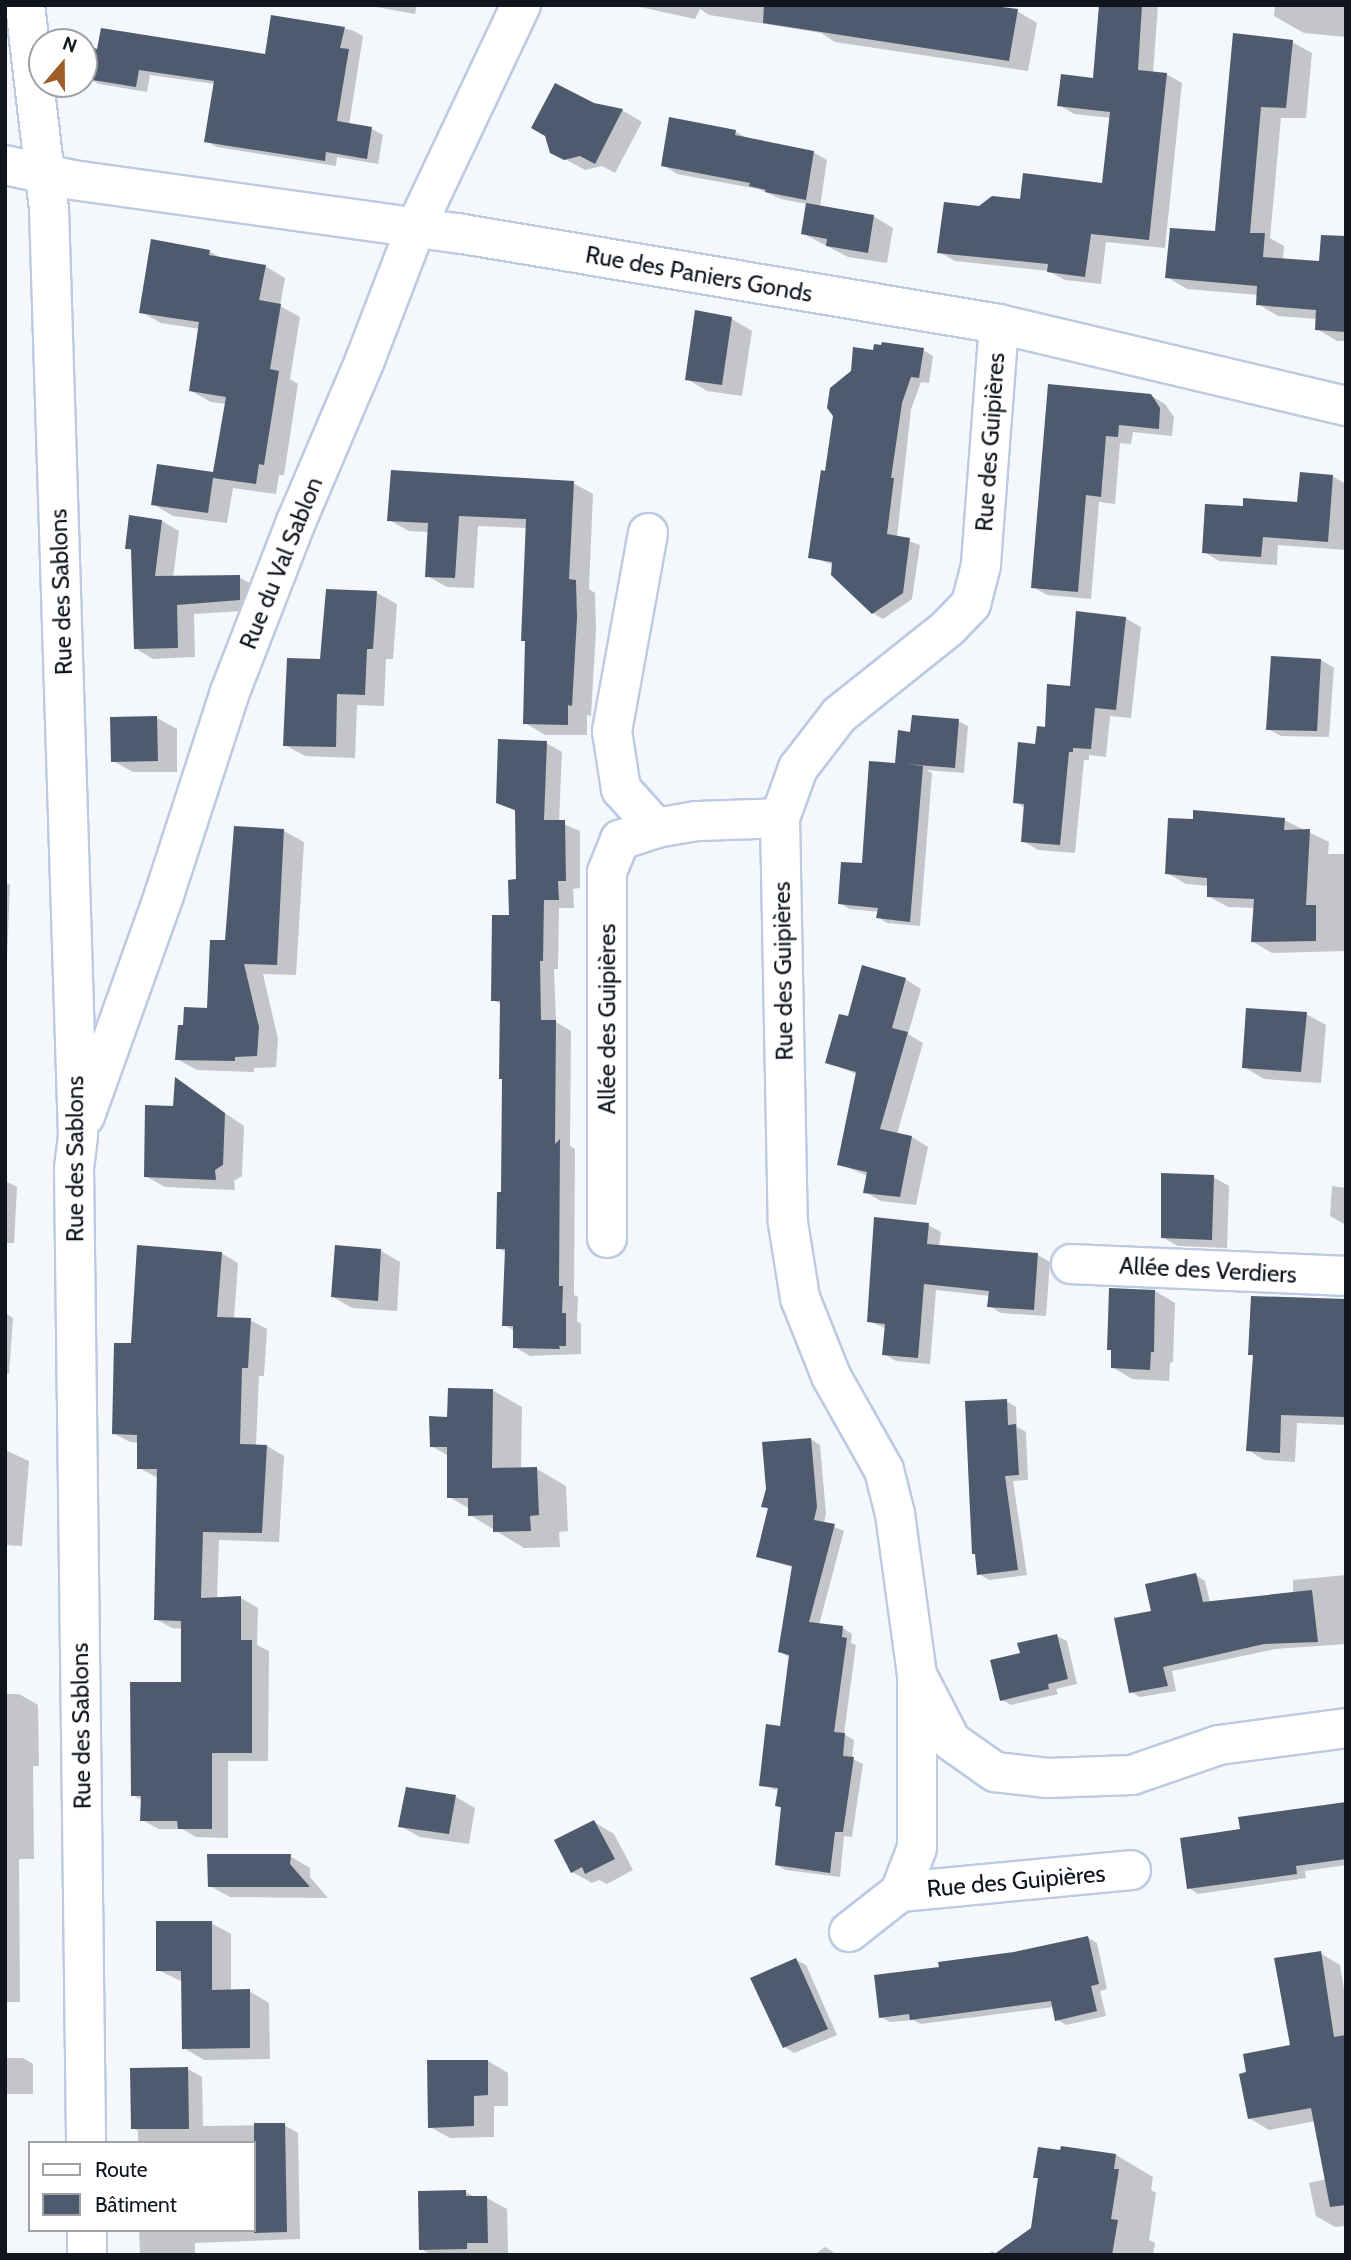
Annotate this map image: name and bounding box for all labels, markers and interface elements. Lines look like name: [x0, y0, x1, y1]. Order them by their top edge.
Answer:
north arrow: [28, 28, 98, 98]
text: N: [59, 32, 80, 58]
street label: Rue des Paniers Gonds: [583, 240, 815, 308]
street label: Rue des Guipières: [969, 352, 1011, 532]
street label: Rue du Val Sablon: [233, 473, 329, 653]
street label: Rue des Sablons: [44, 508, 78, 676]
street label: Rue des Guipières: [767, 881, 799, 1061]
street label: Allée des Guipières: [593, 924, 621, 1114]
street label: Rue des Sablons: [61, 1076, 89, 1242]
street label: Allée des Verdiers: [1119, 1251, 1297, 1289]
street label: Rue des Sablons: [65, 1643, 97, 1809]
street label: Rue des Guipières: [925, 1859, 1107, 1903]
legend: [28, 2141, 256, 2232]
text: Route: [95, 2157, 148, 2182]
text: Bâtiment: [95, 2192, 177, 2217]

